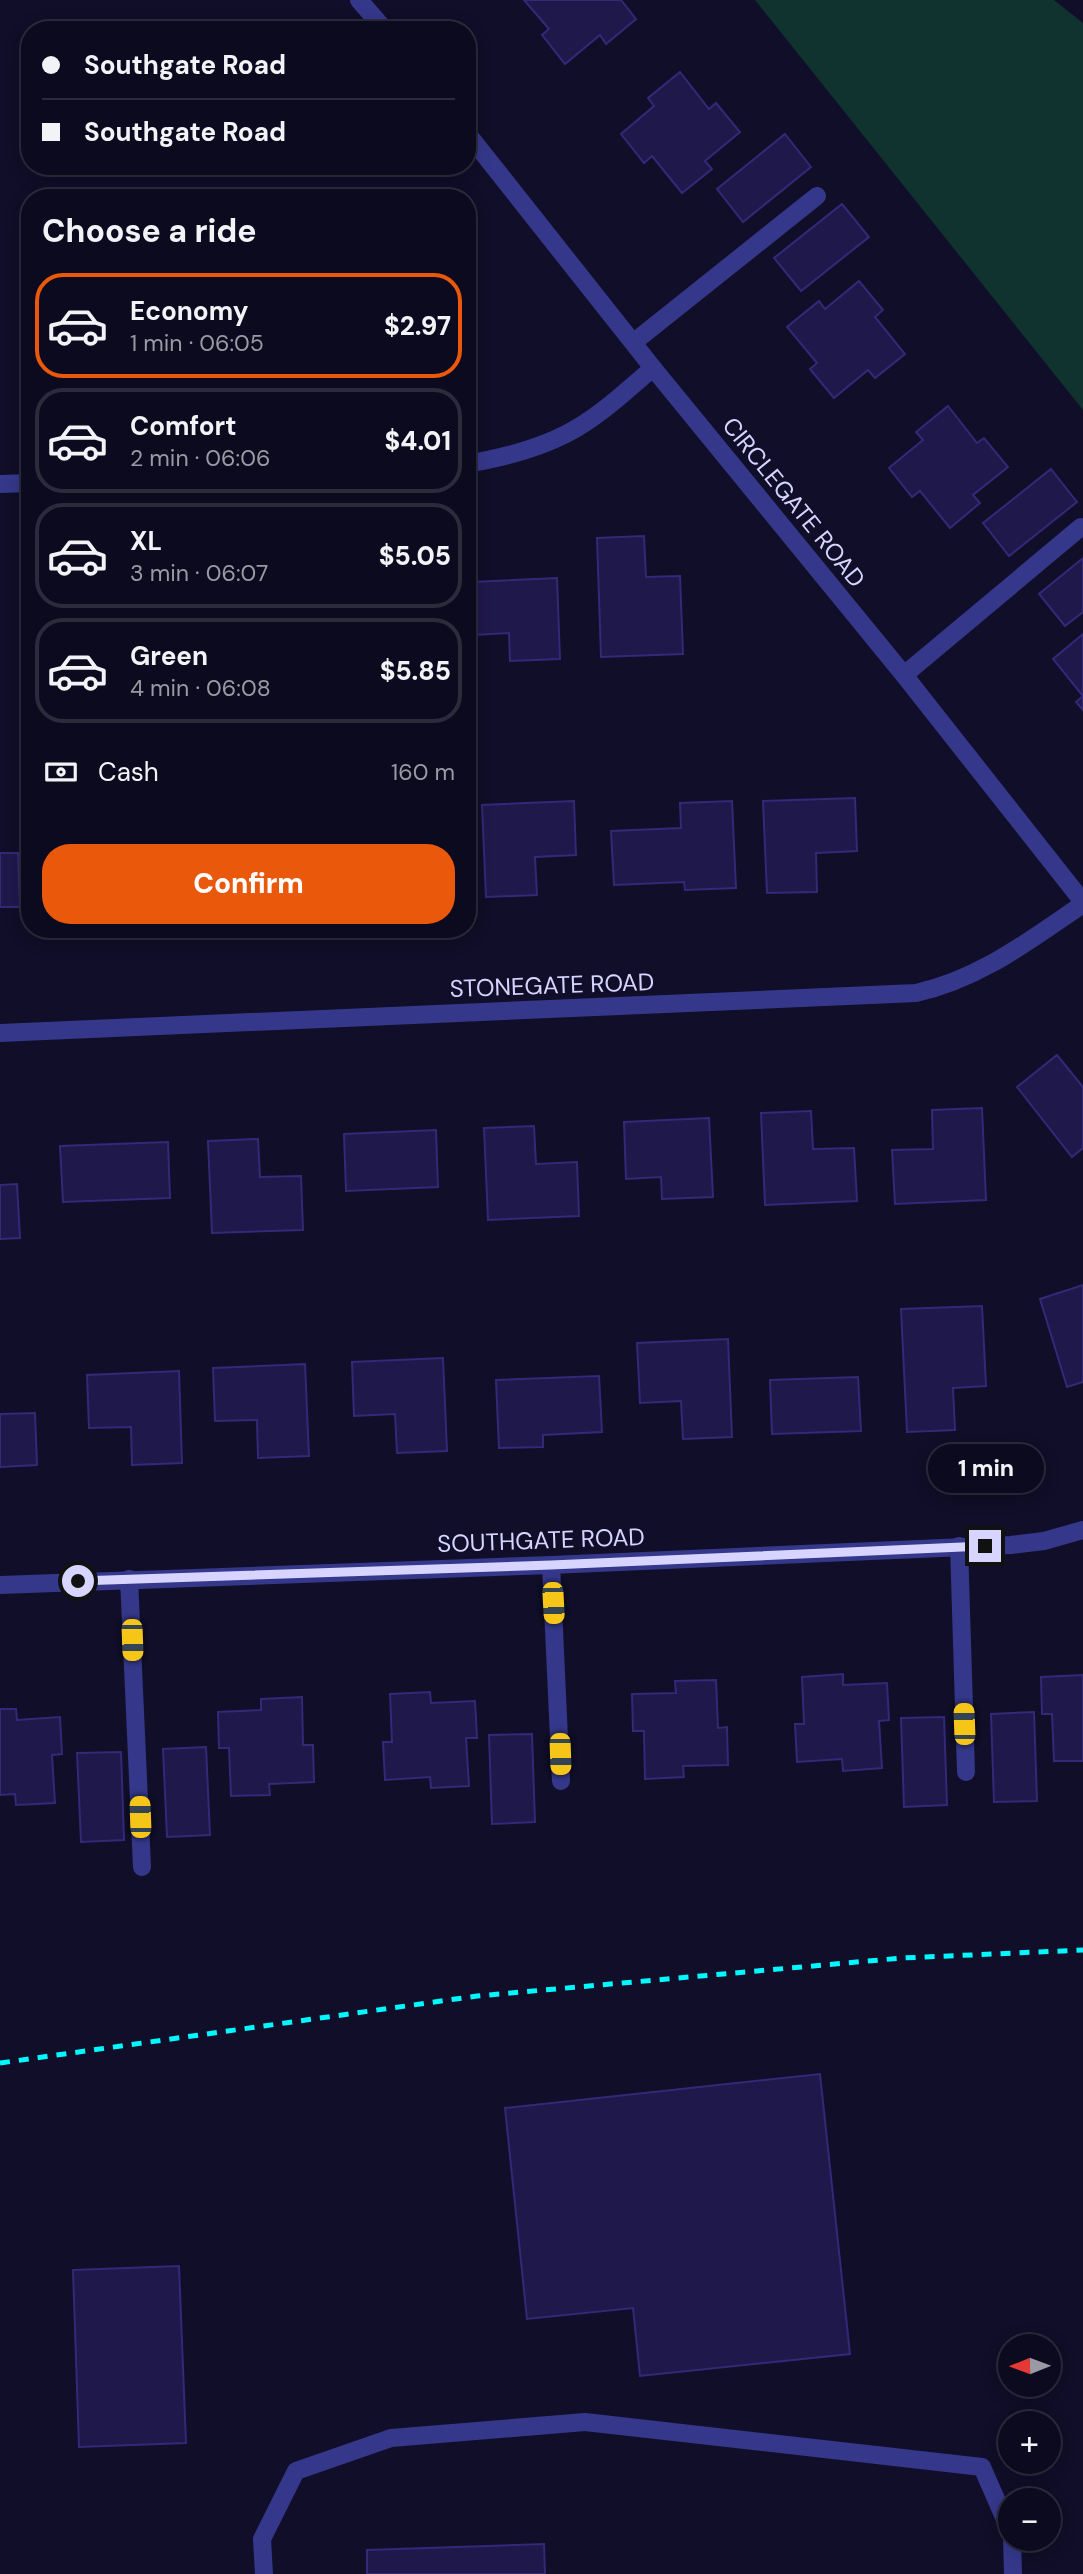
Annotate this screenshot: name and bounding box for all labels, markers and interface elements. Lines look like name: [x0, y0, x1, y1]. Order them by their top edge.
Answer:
text: Southgate Road: [84, 48, 286, 82]
text: Southgate Road: [84, 115, 286, 149]
text: Choose a ride: [42, 210, 257, 252]
icon: car: [46, 294, 109, 357]
text: Economy: [130, 294, 248, 328]
text: $2.97: [384, 309, 451, 343]
text: 1 min · 06:05: [130, 328, 264, 358]
icon: car: [46, 409, 109, 472]
text: Comfort: [130, 409, 236, 443]
street label: CIRCLEGATE ROAD: [716, 411, 872, 593]
text: $4.01: [385, 424, 451, 458]
text: 2 min · 06:06: [130, 443, 270, 473]
icon: car: [46, 524, 109, 587]
text: XL: [130, 524, 162, 558]
text: $5.05: [379, 539, 451, 573]
text: 3 min · 06:07: [130, 558, 268, 588]
icon: car: [46, 639, 109, 702]
text: Green: [130, 639, 208, 673]
text: $5.85: [380, 654, 451, 688]
text: 4 min · 06:08: [130, 673, 271, 703]
icon: cash: [42, 753, 80, 791]
text: Cash: [98, 755, 159, 789]
text: 160 m: [391, 757, 455, 787]
button: Confirm: [42, 844, 455, 924]
street label: STONEGATE ROAD: [449, 966, 655, 1004]
callout: 1 min: [927, 1444, 1043, 1494]
text: 1 min: [958, 1453, 1014, 1483]
street label: SOUTHGATE ROAD: [437, 1521, 645, 1559]
route end: [969, 1530, 1001, 1562]
route start: [62, 1565, 94, 1597]
car: [542, 1581, 565, 1625]
car: [121, 1619, 144, 1661]
car: [953, 1703, 976, 1745]
car: [549, 1733, 572, 1775]
car: [129, 1796, 152, 1838]
north arrow: [998, 2334, 1060, 2398]
map controls: [998, 2334, 1061, 2551]
button: +: [998, 2411, 1061, 2474]
button: −: [998, 2488, 1061, 2551]

